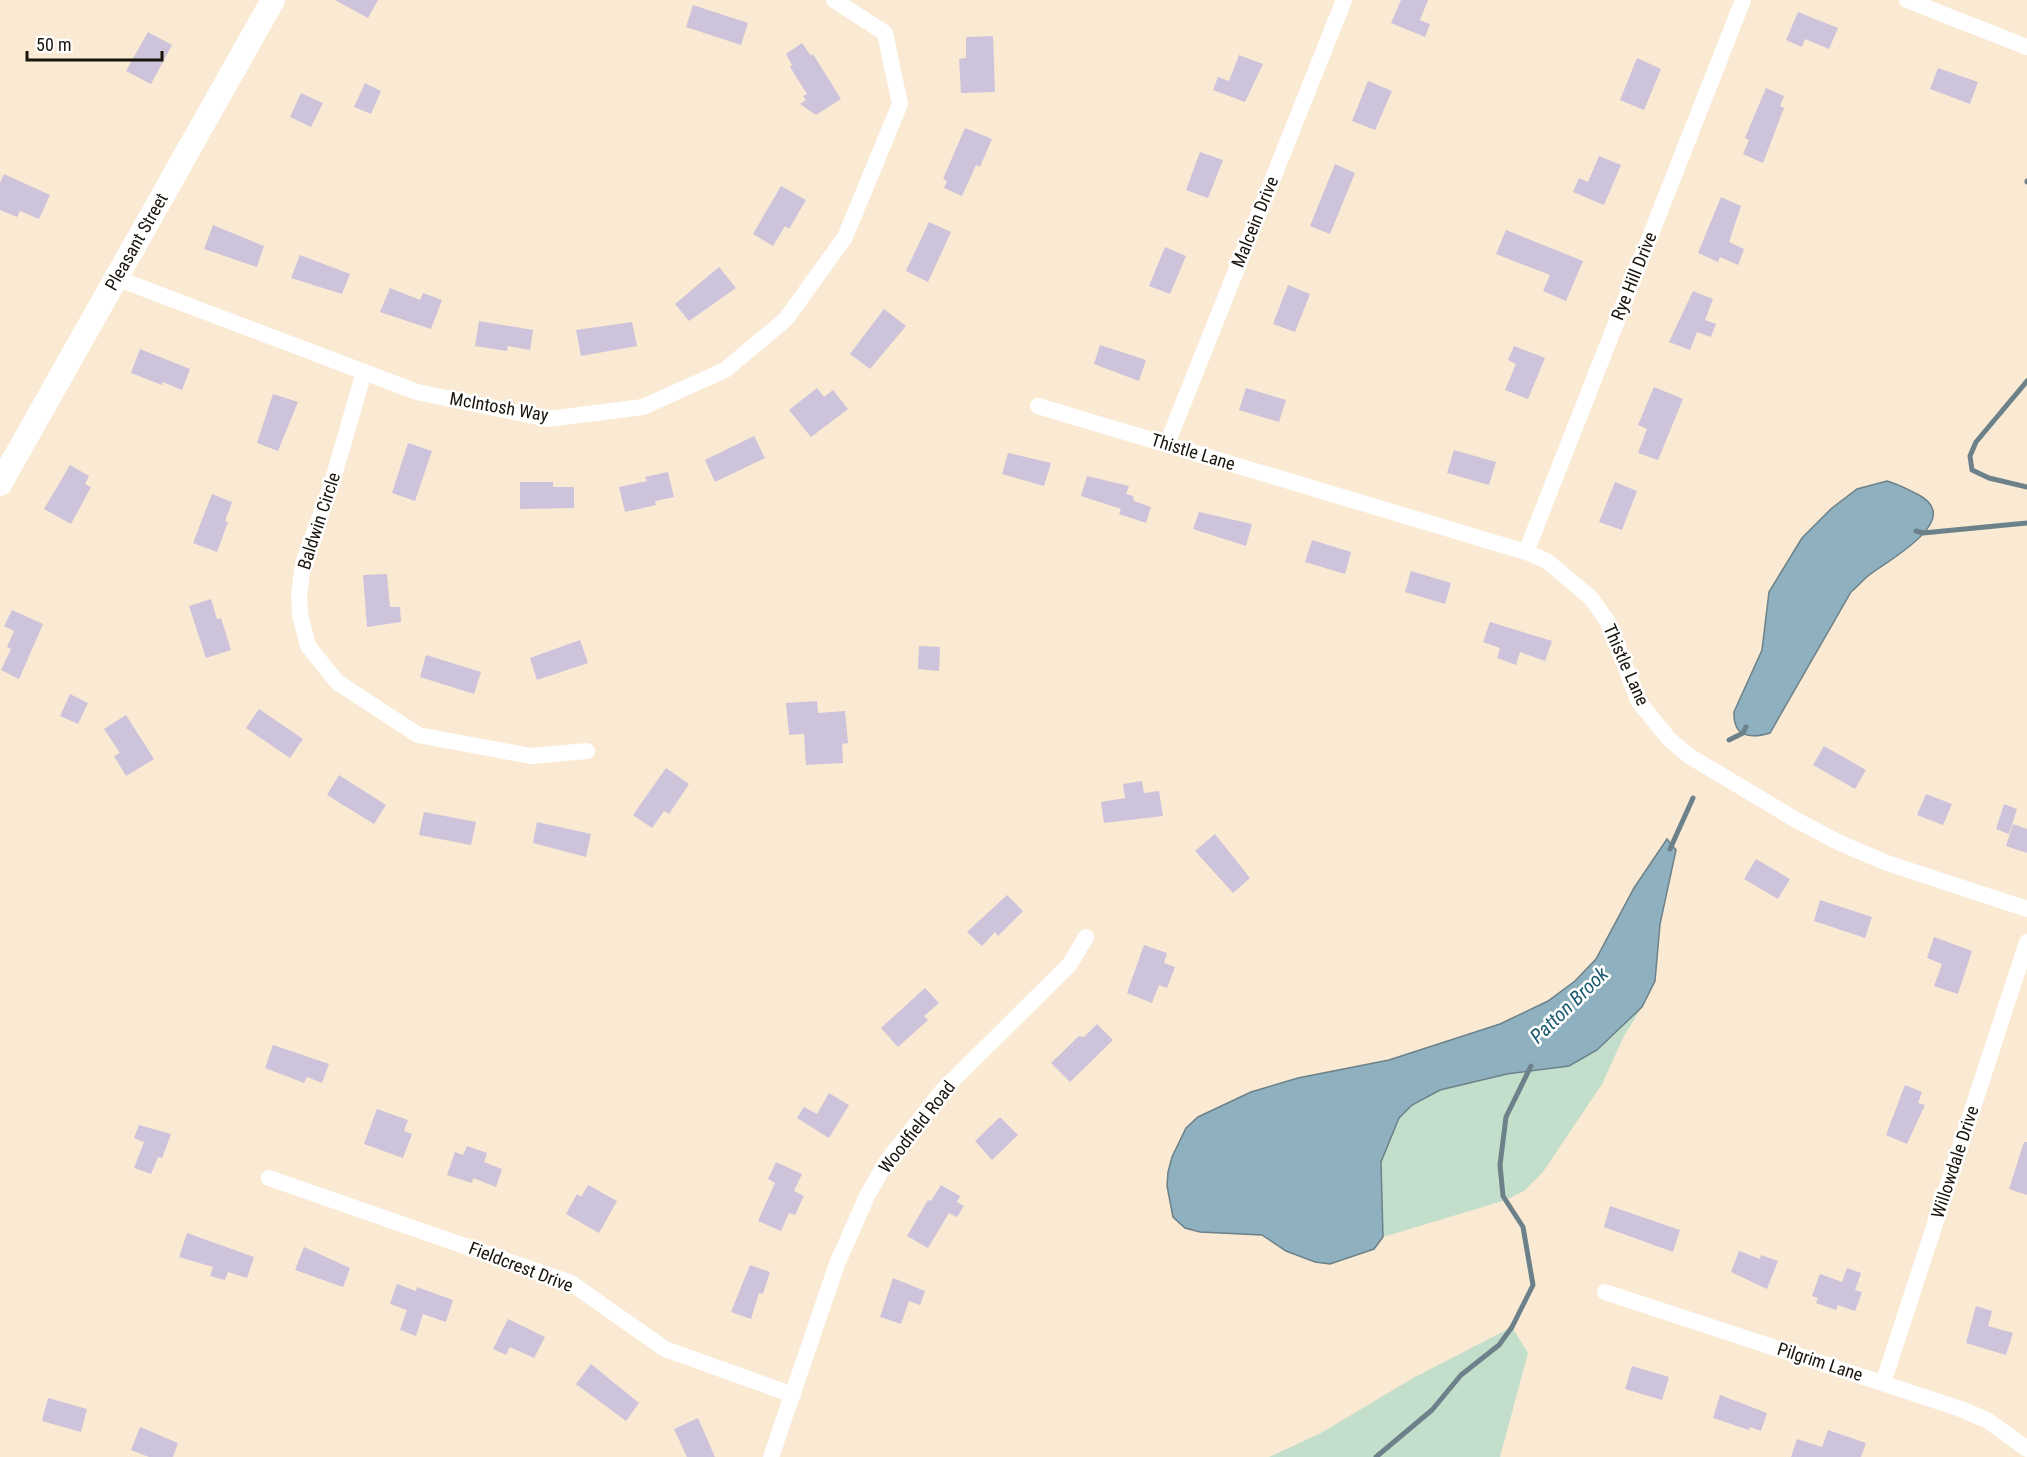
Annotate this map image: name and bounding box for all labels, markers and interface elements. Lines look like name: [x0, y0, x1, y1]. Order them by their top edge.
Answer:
scale bar: [27, 24, 162, 62]
text: 50 m: [36, 34, 71, 55]
street label: Malcein Drive: [1227, 173, 1282, 270]
street label: Pleasant Street: [100, 189, 172, 294]
street label: Rye Hill Drive: [1606, 229, 1661, 323]
street label: McIntosh Way: [448, 388, 551, 426]
street label: Thistle Lane: [1149, 429, 1238, 474]
street label: Baldwin Circle: [293, 470, 344, 572]
street label: Thistle Lane: [1599, 621, 1654, 709]
water label: Patton Brook: [1525, 961, 1614, 1048]
street label: Woodfield Road: [874, 1076, 959, 1177]
street label: Willowdale Drive: [1926, 1103, 1983, 1221]
street label: Fieldcrest Drive: [466, 1237, 576, 1296]
street label: Pilgrim Lane: [1775, 1338, 1866, 1385]

